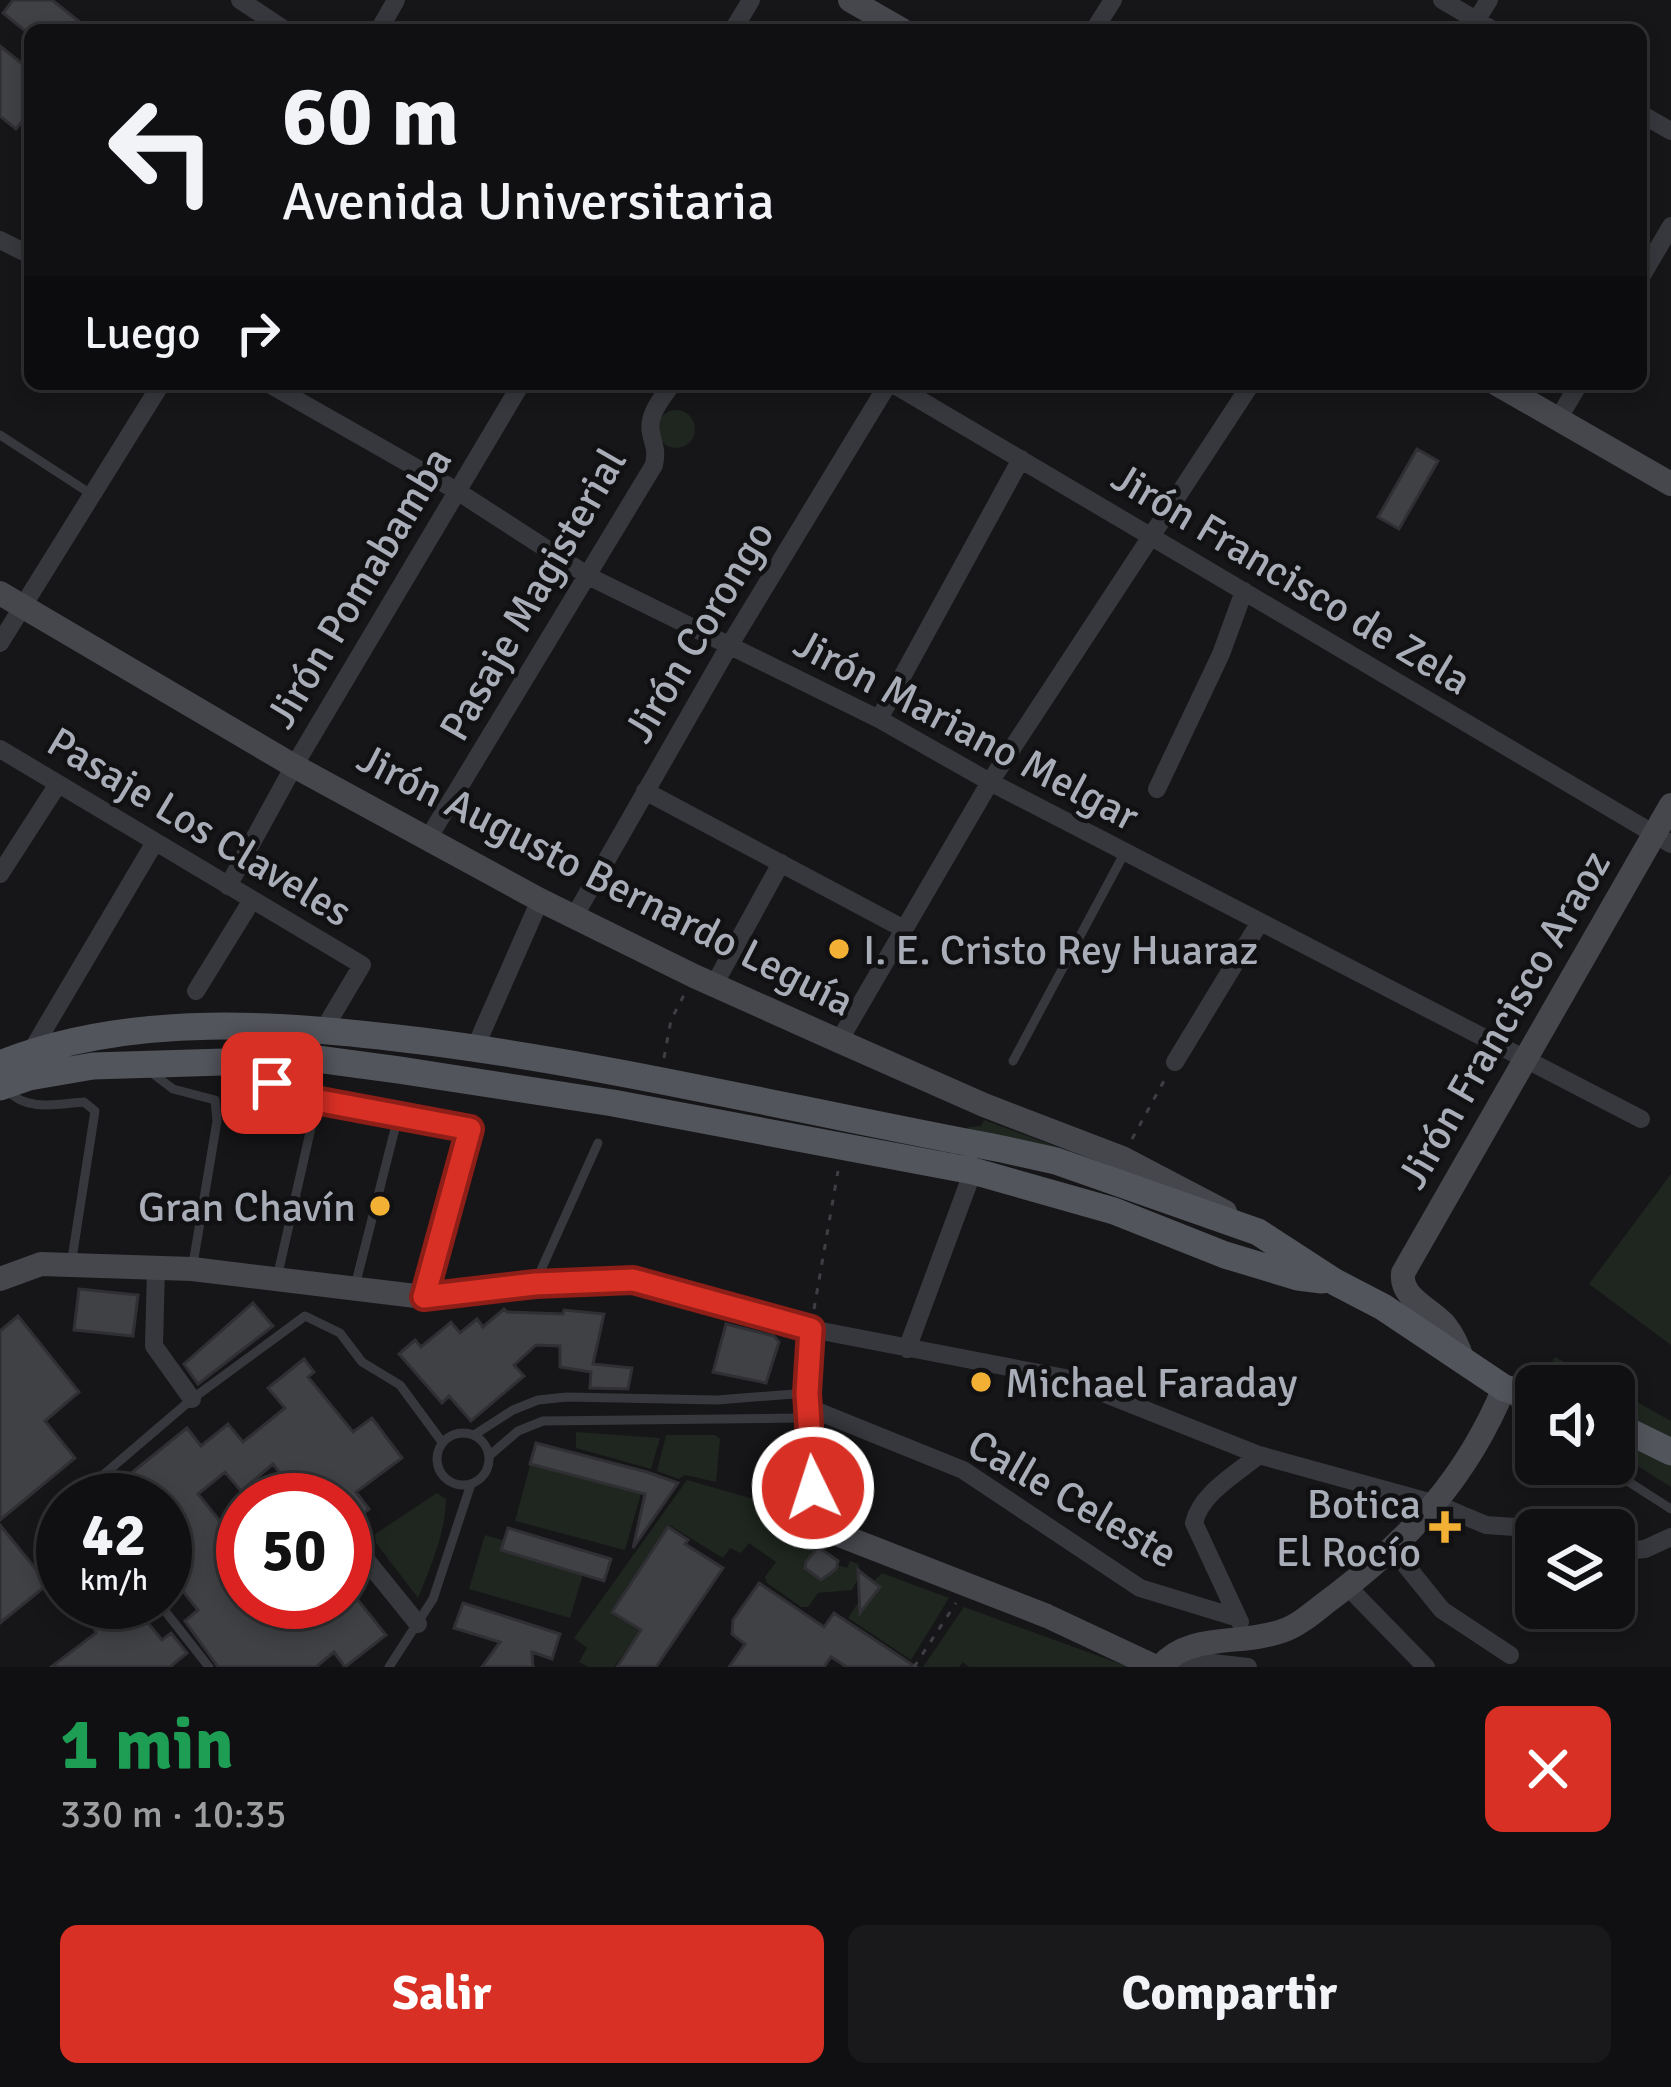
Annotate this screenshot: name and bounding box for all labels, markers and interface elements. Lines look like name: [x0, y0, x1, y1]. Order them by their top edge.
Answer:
text: 60 m: [282, 65, 459, 169]
icon: left: [84, 72, 240, 228]
text: Avenida Universitaria: [282, 168, 775, 235]
icon: right: [225, 300, 291, 366]
text: Luego: [84, 306, 201, 361]
street label: Jirón Pomabamba: [255, 438, 463, 737]
street label: Pasaje Magisterial: [429, 439, 638, 750]
street label: Jirón Francisco de Zela: [1103, 452, 1480, 707]
street label: Jirón Corongo: [613, 512, 785, 752]
street label: Jirón Mariano Melgar: [785, 618, 1148, 843]
street label: Pasaje Los Claveles: [38, 716, 360, 938]
street label: Jirón Augusto Bernardo Leguía: [349, 733, 862, 1028]
street label: Jirón Francisco Araoz: [1387, 842, 1622, 1198]
place label: I. E. Cristo Rey Huaraz: [863, 925, 1258, 976]
marker: I. E. Cristo Rey Huaraz: [826, 936, 852, 962]
pin: [221, 1032, 323, 1134]
icon: arrive: [239, 1050, 305, 1116]
place label: Gran Chavín: [138, 1182, 356, 1233]
marker: Gran Chavín: [367, 1193, 393, 1219]
place label: Michael Faraday: [1005, 1358, 1298, 1409]
map controls: [1515, 1365, 1635, 1629]
button: sound: [1515, 1365, 1635, 1485]
marker: Michael Faraday: [968, 1369, 994, 1395]
street label: Calle Celeste: [959, 1419, 1186, 1580]
position arrow: [750, 1425, 876, 1551]
speed limit sign: 50: [216, 1473, 372, 1629]
place label: Botica El Rocío: [1276, 1479, 1421, 1578]
text: 42: [82, 1499, 146, 1573]
button: layers: [1515, 1509, 1635, 1629]
marker: Botica El Rocío: [1432, 1514, 1458, 1540]
text: km/h: [80, 1562, 148, 1599]
text: 1 min: [60, 1700, 234, 1789]
button: close: [1485, 1706, 1611, 1832]
text: 330 m · 10:35: [60, 1790, 287, 1838]
button: Salir: [60, 1925, 824, 2063]
button: Compartir: [848, 1925, 1611, 2063]

